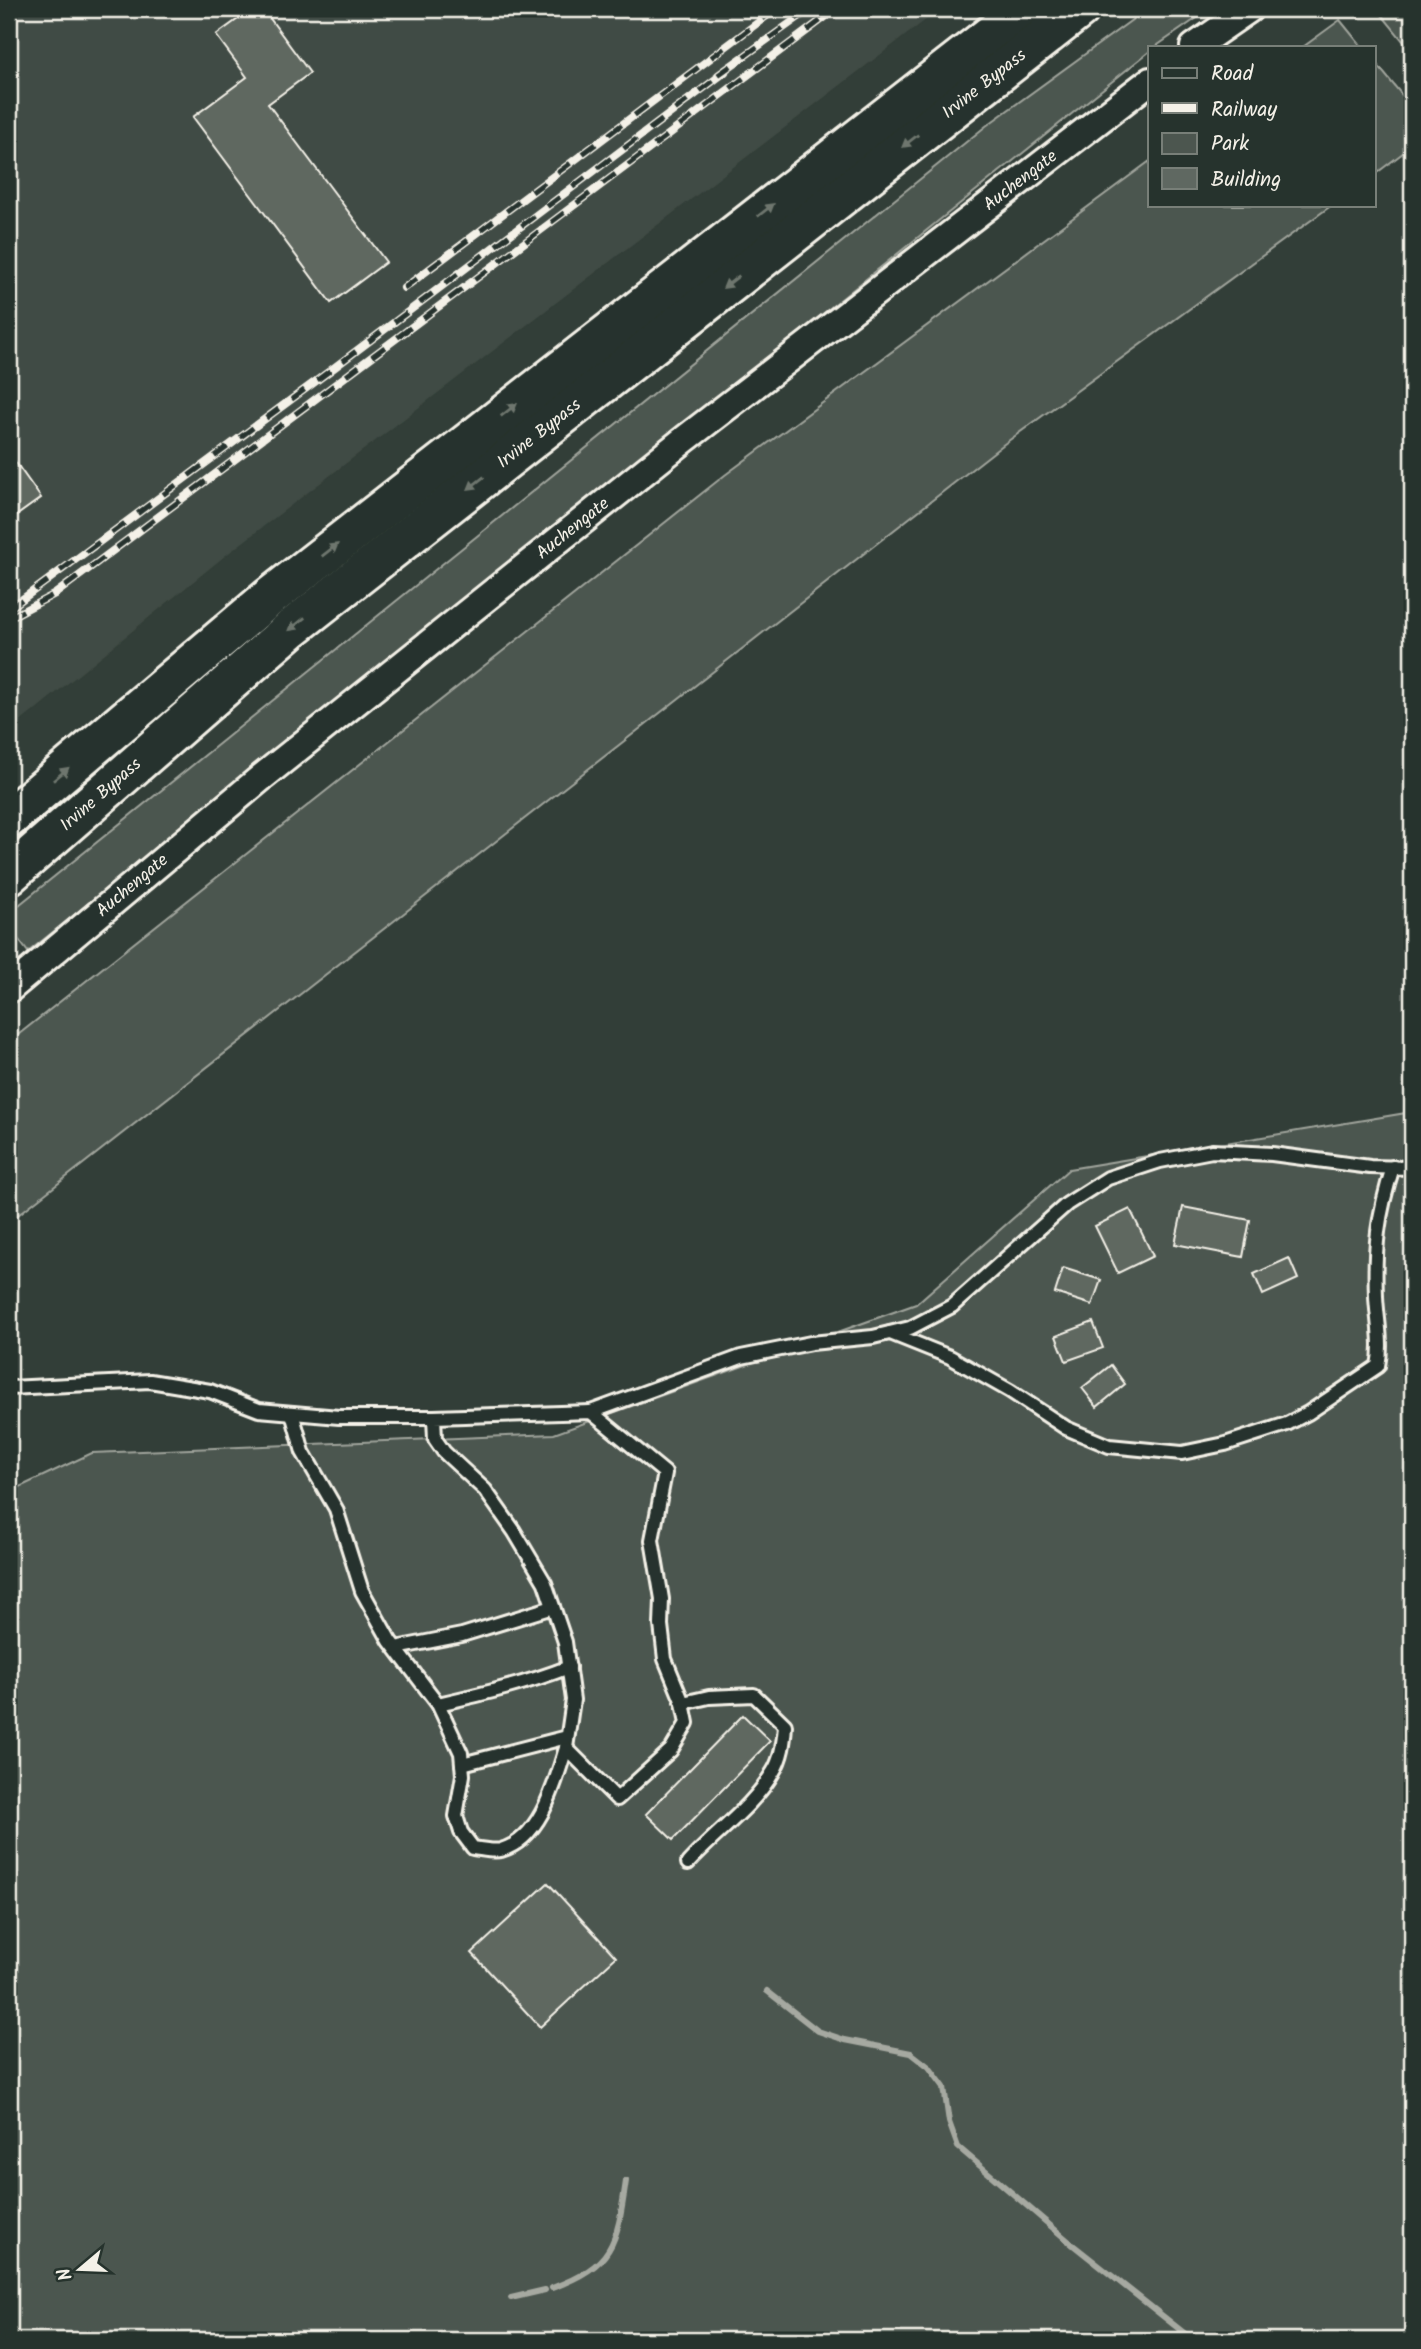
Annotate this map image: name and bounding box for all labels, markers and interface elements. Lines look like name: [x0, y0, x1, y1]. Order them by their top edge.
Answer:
street label: Irvine Bypass: [936, 41, 1033, 127]
legend: [1148, 46, 1376, 206]
text: Road: [1211, 58, 1254, 91]
text: Railway: [1211, 94, 1277, 127]
text: Park: [1211, 128, 1249, 161]
one-way arrow: [901, 133, 919, 147]
street label: Auchengate: [977, 143, 1064, 219]
text: Building: [1211, 164, 1281, 197]
one-way arrow: [757, 203, 774, 218]
one-way arrow: [723, 274, 741, 289]
street label: Irvine Bypass: [491, 391, 588, 476]
one-way arrow: [500, 403, 518, 418]
one-way arrow: [467, 475, 484, 490]
street label: Auchengate: [530, 490, 616, 567]
one-way arrow: [320, 543, 338, 558]
one-way arrow: [288, 616, 306, 631]
street label: Irvine Bypass: [53, 751, 149, 839]
one-way arrow: [52, 767, 69, 782]
street label: Auchengate: [90, 847, 175, 925]
north arrow: [46, 2234, 116, 2304]
text: N: [50, 2263, 82, 2284]

